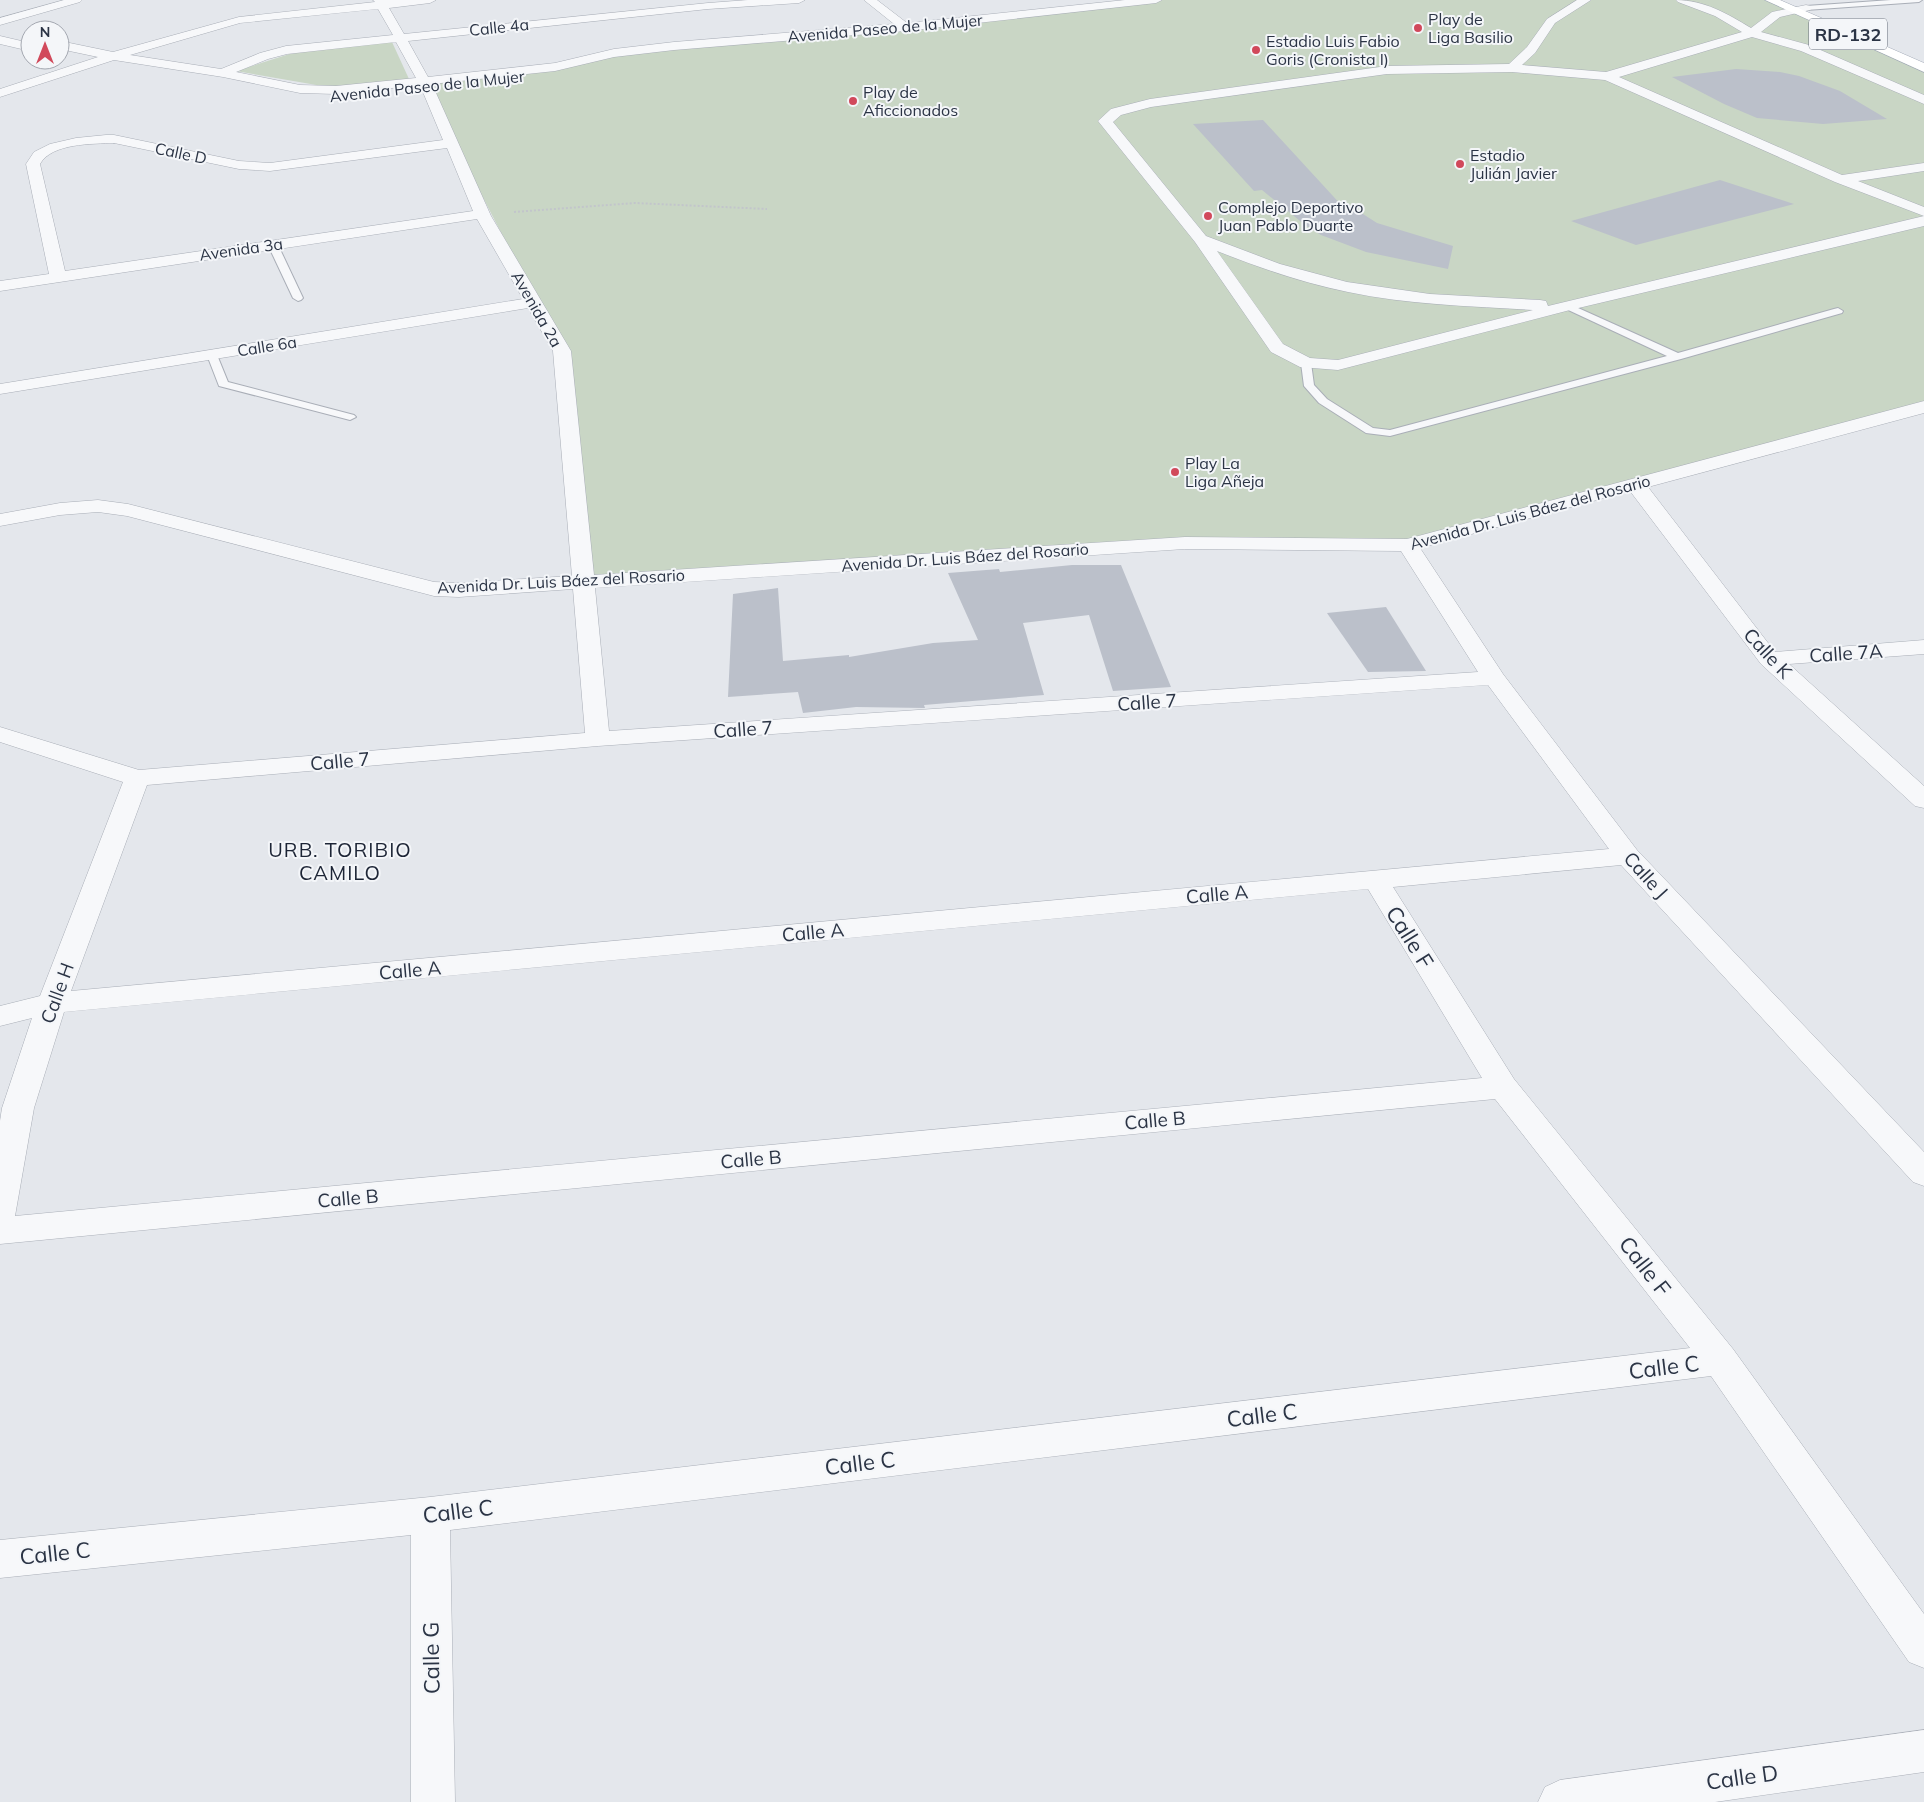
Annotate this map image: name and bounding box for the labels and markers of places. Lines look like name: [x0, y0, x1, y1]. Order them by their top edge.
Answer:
place label: Play de Liga Basilio: [1428, 9, 1513, 47]
marker: Play de Liga Basilio: [1412, 22, 1424, 34]
place label: Estadio Luis Fabio Goris (Cronista I): [1266, 31, 1400, 69]
marker: Estadio Luis Fabio Goris (Cronista I): [1250, 44, 1262, 56]
place label: Play de Aficcionados: [863, 82, 958, 120]
marker: Play de Aficcionados: [847, 95, 859, 107]
place label: Estadio Julián Javier: [1470, 145, 1557, 183]
marker: Estadio Julián Javier: [1454, 158, 1466, 170]
place label: Complejo Deportivo Juan Pablo Duarte: [1218, 197, 1363, 235]
marker: Complejo Deportivo Juan Pablo Duarte: [1202, 210, 1214, 222]
place label: Play La Liga Añeja: [1185, 453, 1264, 491]
marker: Play La Liga Añeja: [1169, 466, 1181, 478]

